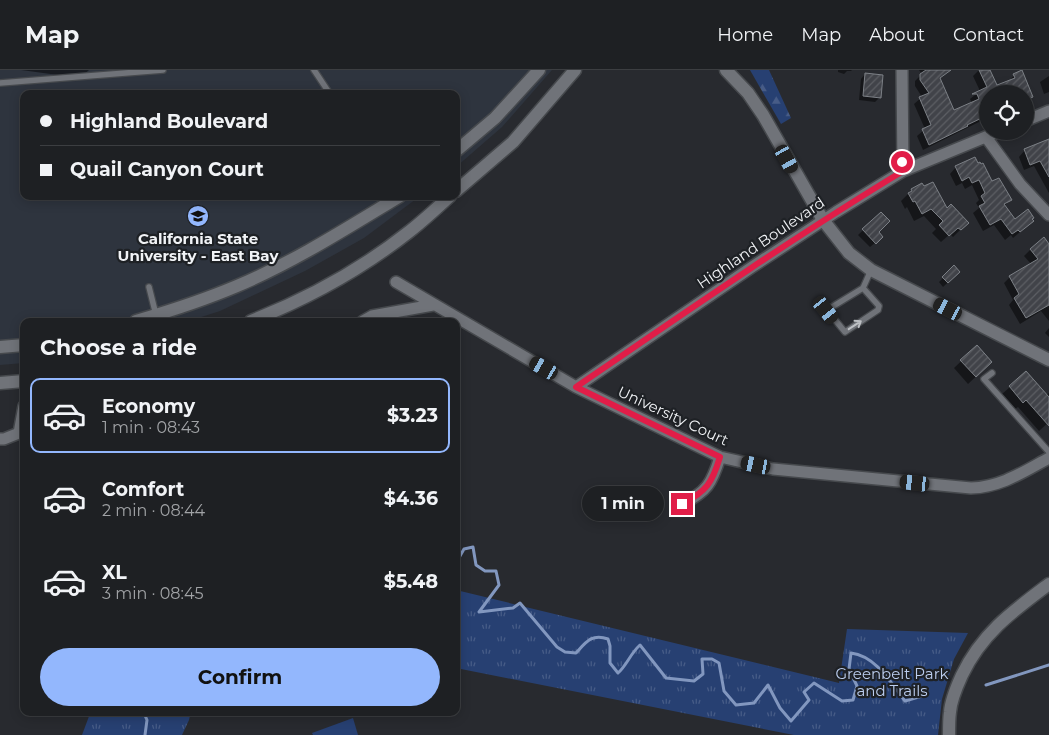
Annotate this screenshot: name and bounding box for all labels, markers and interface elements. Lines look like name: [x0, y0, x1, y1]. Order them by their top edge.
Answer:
text: Map: [25, 20, 79, 49]
text: Home: [717, 24, 773, 46]
text: Map: [801, 24, 841, 46]
text: About: [869, 24, 925, 46]
text: Contact: [953, 24, 1024, 46]
map controls: [979, 85, 1034, 140]
button: locate: [979, 85, 1034, 140]
text: Highland Boulevard: [70, 110, 268, 133]
car: [773, 142, 800, 176]
route start: [891, 151, 913, 173]
text: Quail Canyon Court: [70, 158, 264, 181]
street label: Highland Boulevard: [693, 193, 828, 292]
school or university icon: California State University - East Bay: [186, 204, 210, 228]
place label: California State University - East Bay: [118, 229, 279, 265]
car: [810, 294, 841, 326]
car: [931, 296, 964, 322]
one-way arrow: [848, 320, 862, 331]
text: Choose a ride: [40, 334, 197, 361]
car: [527, 354, 560, 382]
street label: University Court: [615, 382, 732, 450]
icon: car: [42, 393, 87, 438]
text: Economy: [102, 395, 195, 418]
text: $3.23: [387, 404, 438, 427]
text: 1 min · 08:43: [102, 418, 200, 437]
car: [739, 455, 772, 475]
car: [899, 474, 930, 492]
icon: car: [42, 476, 87, 521]
text: Comfort: [102, 478, 184, 501]
callout: 1 min: [582, 486, 664, 522]
text: $4.36: [384, 487, 438, 510]
route end: [671, 493, 693, 515]
text: 1 min: [601, 494, 645, 513]
text: 2 min · 08:44: [102, 501, 205, 520]
icon: car: [42, 559, 87, 604]
text: XL: [102, 561, 127, 584]
text: $5.48: [384, 570, 438, 593]
text: 3 min · 08:45: [102, 584, 204, 603]
button: Confirm: [40, 648, 440, 706]
park label: Greenbelt Park and Trails: [835, 664, 949, 700]

